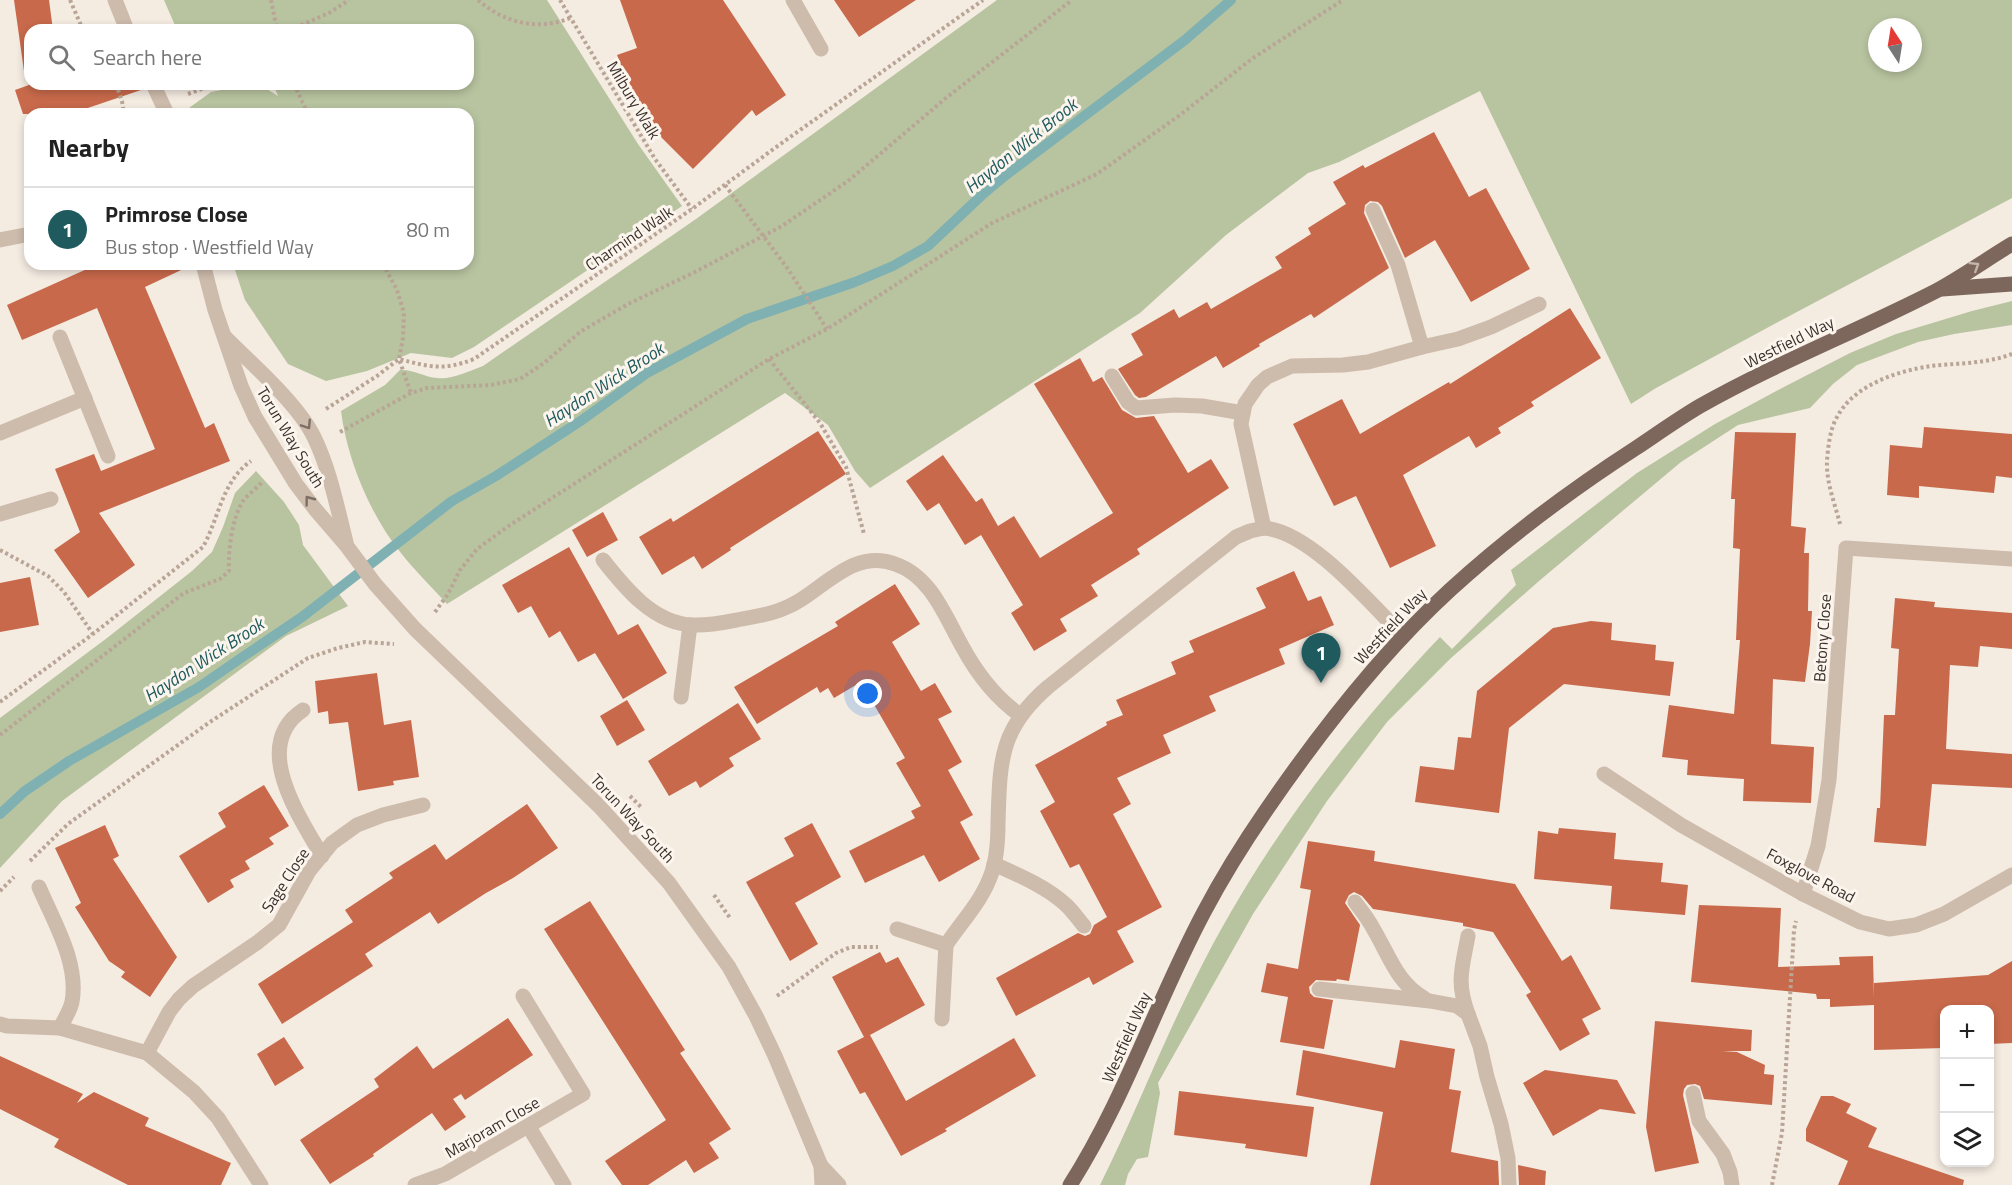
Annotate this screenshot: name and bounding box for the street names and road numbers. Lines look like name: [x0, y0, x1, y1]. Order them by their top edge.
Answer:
street label: Milbury Walk: [601, 56, 667, 144]
street label: Charmind Walk: [580, 199, 678, 276]
street label: Westfield Way: [1740, 310, 1838, 374]
street label: Torun Way South: [251, 382, 331, 492]
street label: Westfield Way: [1348, 582, 1432, 670]
street label: Betony Close: [1807, 593, 1837, 683]
street label: Torun Way South: [585, 768, 681, 868]
street label: Foxglove Road: [1762, 842, 1860, 908]
street label: Sage Close: [255, 843, 315, 917]
street label: Westfield Way: [1095, 987, 1157, 1086]
street label: Marjoram Close: [440, 1090, 544, 1164]

